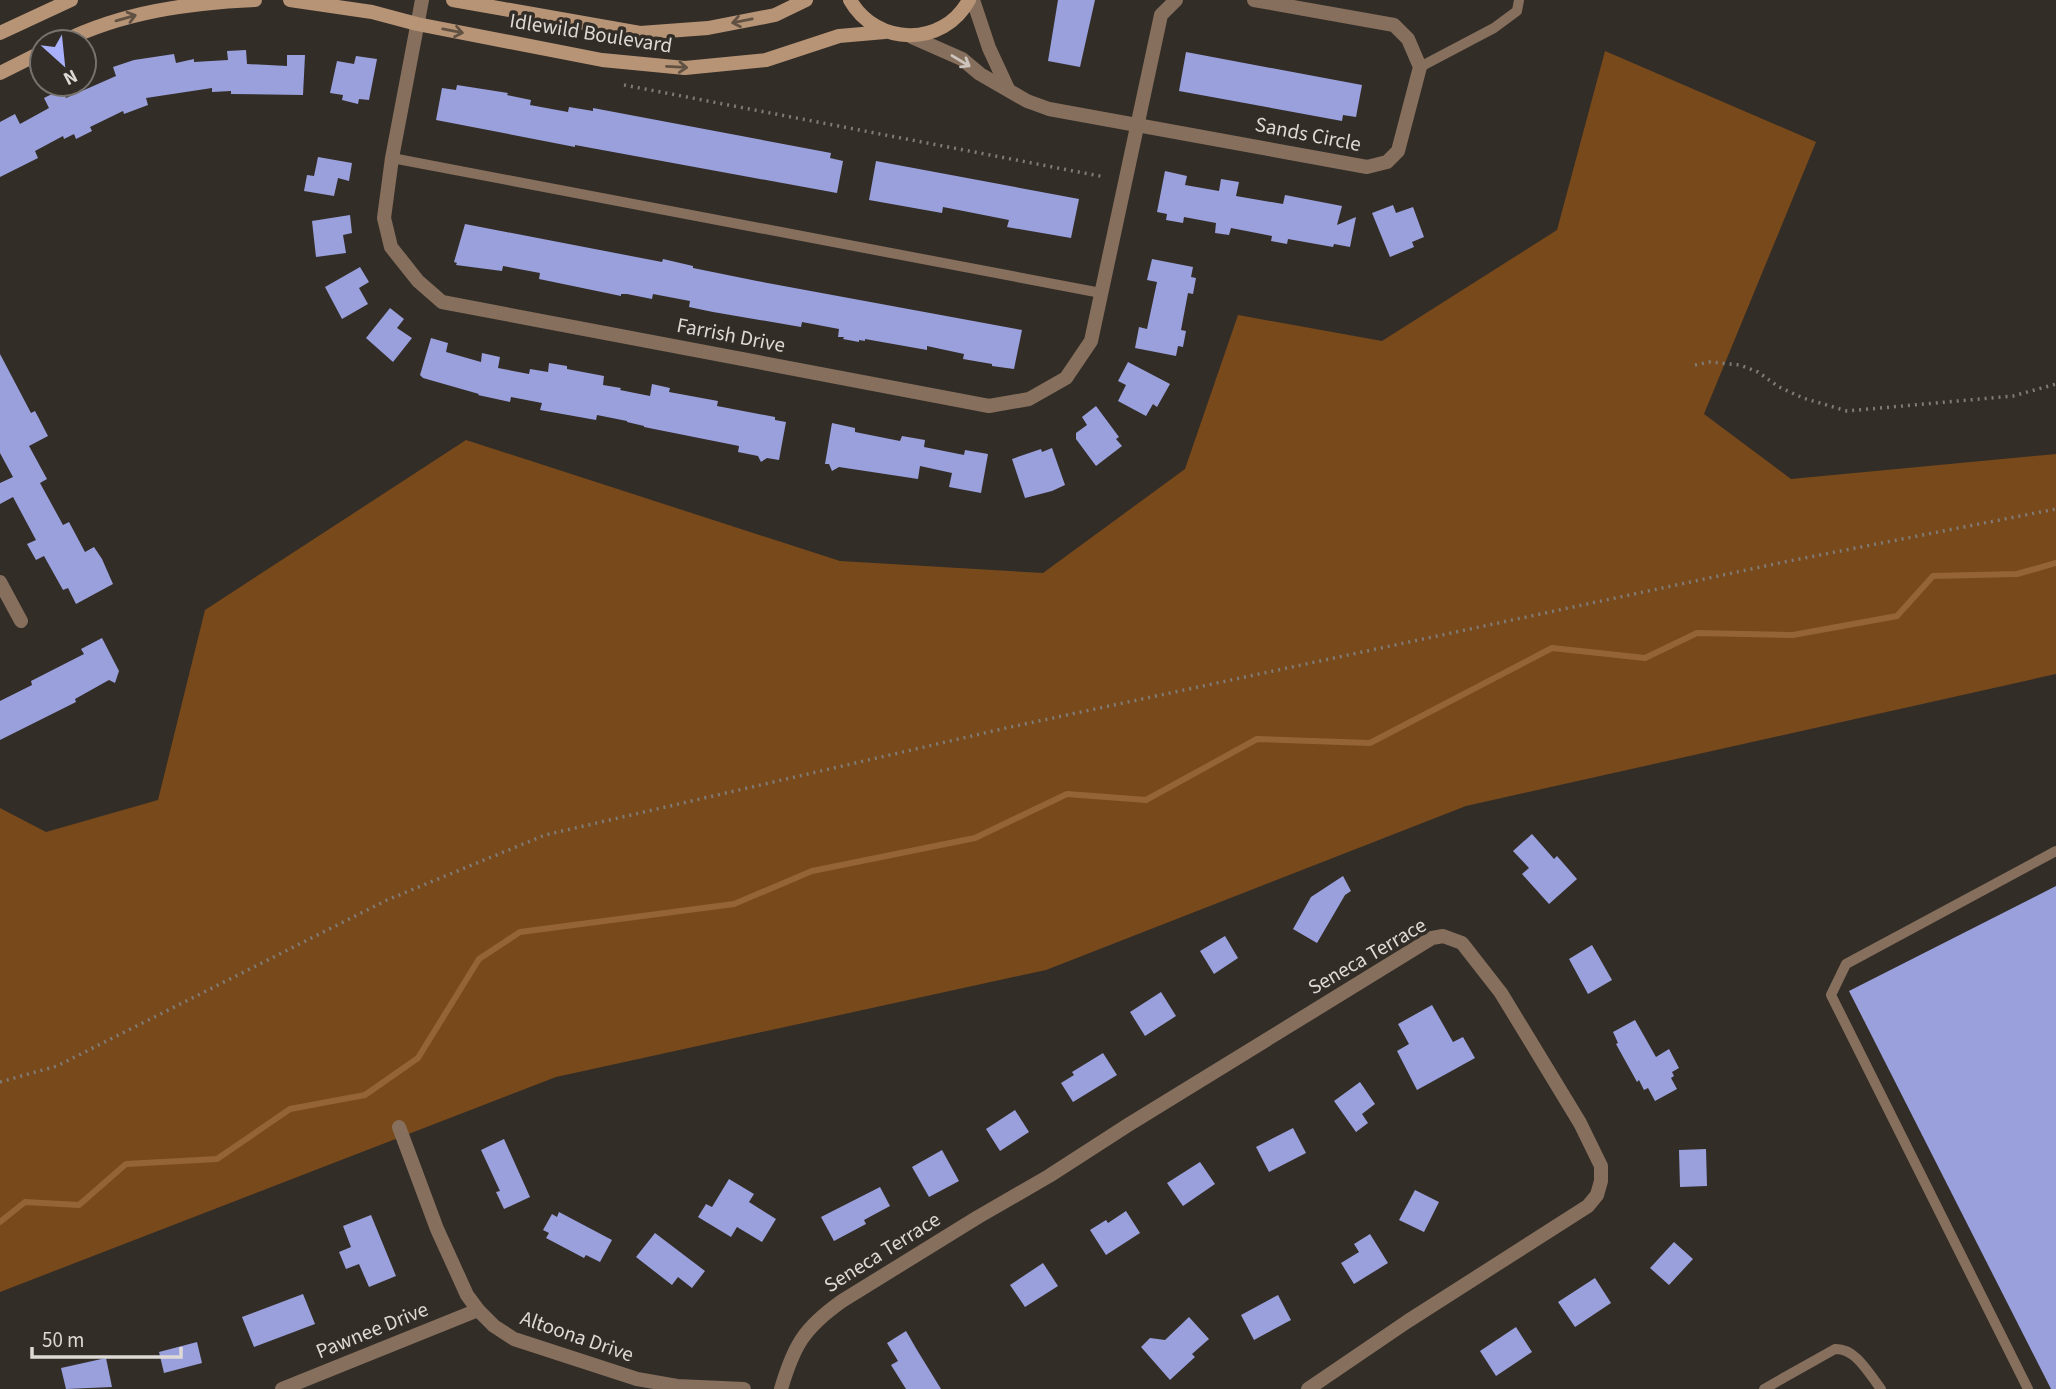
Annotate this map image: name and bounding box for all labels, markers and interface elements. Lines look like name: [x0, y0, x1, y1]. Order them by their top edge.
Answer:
street label: Idlewild Boulevard: [508, 5, 674, 61]
one-way arrow: [115, 11, 137, 24]
one-way arrow: [731, 15, 754, 29]
one-way arrow: [441, 25, 464, 38]
north arrow: [28, 28, 98, 98]
one-way arrow: [951, 54, 971, 68]
one-way arrow: [666, 61, 688, 74]
text: N: [58, 62, 82, 92]
street label: Sands Circle: [1252, 109, 1364, 159]
street label: Farrish Drive: [674, 310, 788, 360]
street label: Seneca Terrace: [1302, 910, 1432, 1002]
street label: Seneca Terrace: [818, 1204, 946, 1300]
street label: Pawnee Drive: [311, 1294, 433, 1366]
street label: Altoona Drive: [516, 1303, 638, 1369]
scale bar: [32, 1316, 180, 1360]
text: 50 m: [42, 1325, 84, 1355]

